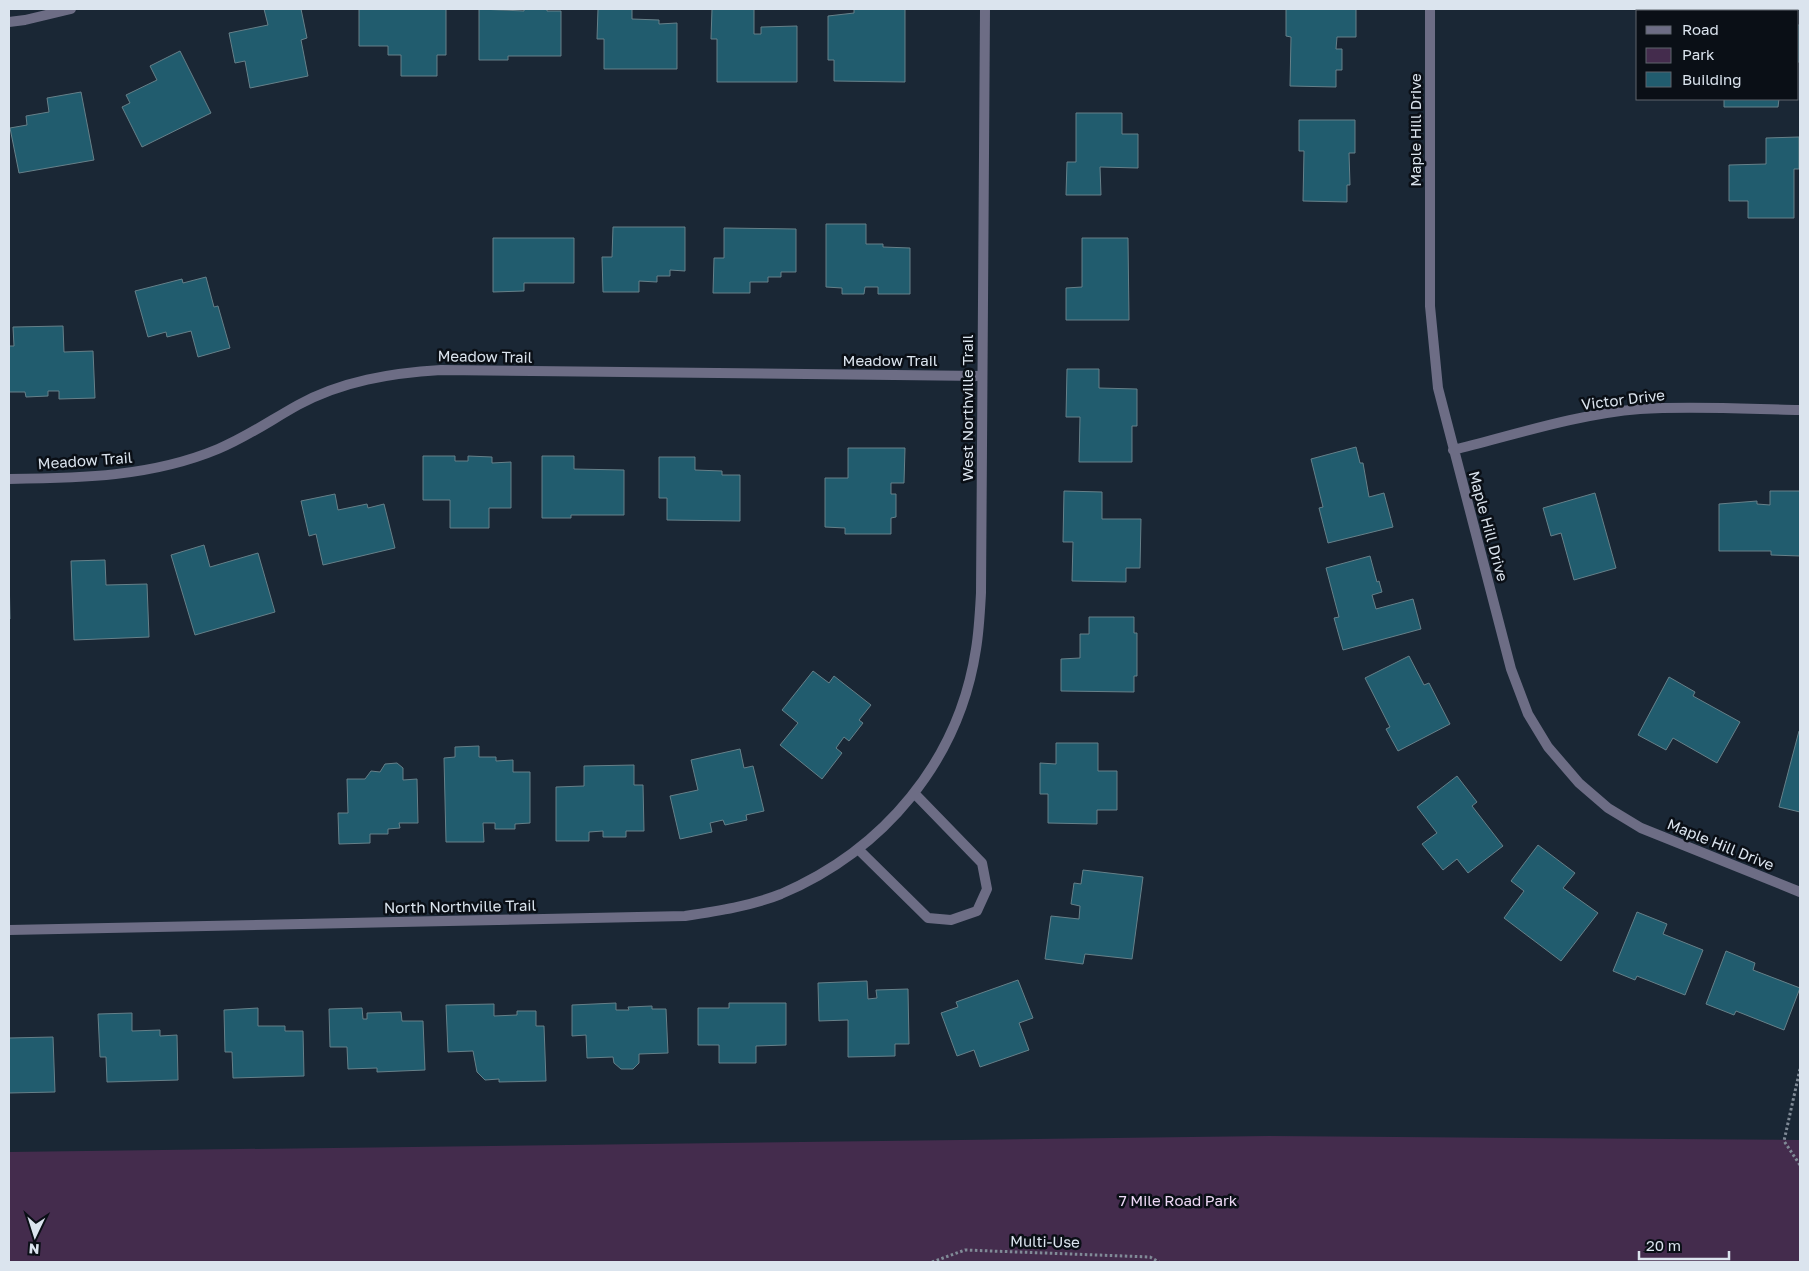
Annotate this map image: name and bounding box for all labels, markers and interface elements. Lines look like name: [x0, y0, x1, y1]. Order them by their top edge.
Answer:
legend: [1636, 10, 1799, 100]
text: Road: [1682, 20, 1719, 38]
text: Park: [1682, 45, 1715, 63]
text: Building: [1682, 70, 1742, 88]
street label: Maple Hill Drive: [1406, 73, 1424, 187]
street label: West Northville Trail: [958, 334, 976, 481]
street label: Meadow Trail: [437, 346, 533, 366]
street label: Meadow Trail: [843, 351, 938, 369]
street label: Victor Drive: [1580, 385, 1666, 413]
street label: Meadow Trail: [37, 448, 133, 472]
street label: Maple Hill Drive: [1466, 469, 1512, 583]
street label: Maple Hill Drive: [1665, 814, 1777, 874]
street label: North Northville Trail: [384, 896, 536, 916]
park label: 7 Mile Road Park: [1119, 1191, 1238, 1209]
north arrow: [10, 1211, 60, 1261]
scale bar: [1639, 1228, 1729, 1260]
street label: Multi-Use: [1010, 1231, 1080, 1251]
text: 20 m: [1646, 1236, 1681, 1254]
text: N: [28, 1241, 40, 1258]

